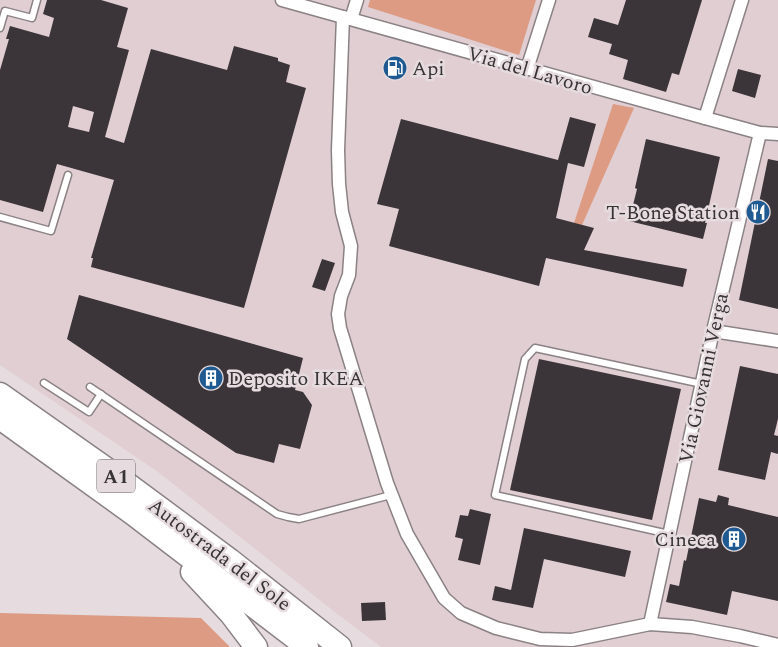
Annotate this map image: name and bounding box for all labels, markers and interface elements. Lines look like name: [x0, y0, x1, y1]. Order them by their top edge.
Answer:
street label: Via del Lavoro: [464, 39, 596, 103]
place label: Api: [412, 54, 445, 84]
fuel station icon: Api: [382, 55, 408, 81]
place label: T-Bone Station: [606, 198, 740, 228]
restaurant icon: T-Bone Station: [745, 199, 771, 225]
street label: Via Giovanni Verga: [671, 290, 737, 466]
place label: Deposito IKEA: [228, 364, 363, 394]
building icon: Deposito IKEA: [198, 365, 224, 391]
road number: A1: [97, 460, 135, 492]
street label: Autostrada del Sole: [142, 491, 297, 619]
place label: Cineca: [655, 525, 716, 555]
building icon: Cineca: [721, 526, 747, 552]

